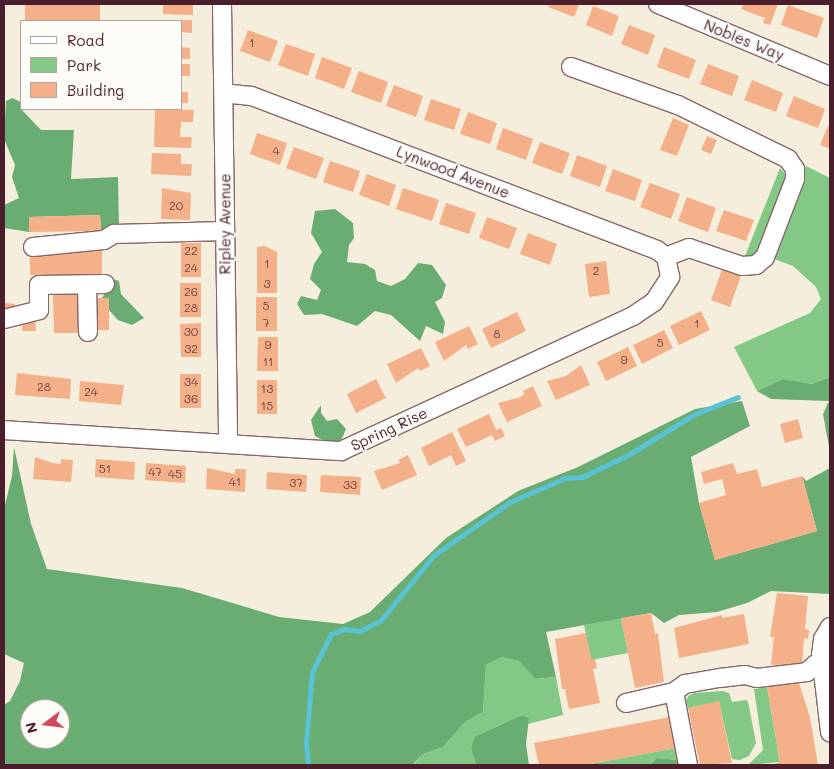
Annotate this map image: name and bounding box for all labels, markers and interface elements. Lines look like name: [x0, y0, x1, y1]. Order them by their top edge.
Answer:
street label: Nobles Way: [701, 16, 787, 64]
legend: [20, 20, 182, 110]
text: Road: [67, 30, 104, 50]
house number: 1: [249, 36, 255, 50]
text: Park: [67, 55, 101, 75]
text: Building: [67, 80, 124, 100]
street label: Lynwood Avenue: [394, 142, 512, 202]
house number: 4: [272, 144, 280, 158]
street label: Ripley Avenue: [216, 173, 234, 275]
house number: 20: [169, 199, 183, 213]
house number: 22: [184, 244, 198, 258]
house number: 1: [264, 257, 270, 271]
house number: 24: [184, 261, 198, 275]
house number: 2: [593, 264, 599, 278]
house number: 3: [263, 277, 271, 291]
house number: 26: [184, 285, 198, 299]
house number: 5: [263, 299, 269, 313]
house number: 28: [184, 301, 198, 315]
house number: 7: [263, 316, 269, 330]
house number: 1: [694, 317, 700, 331]
house number: 30: [184, 325, 198, 339]
house number: 8: [493, 327, 501, 341]
house number: 5: [657, 336, 663, 350]
house number: 9: [264, 338, 272, 352]
house number: 32: [184, 342, 198, 356]
house number: 9: [620, 353, 628, 367]
house number: 11: [263, 355, 273, 369]
house number: 34: [184, 375, 198, 389]
house number: 28: [37, 380, 51, 394]
house number: 13: [261, 382, 273, 396]
house number: 24: [84, 385, 98, 399]
house number: 36: [184, 392, 198, 406]
house number: 15: [261, 399, 273, 413]
street label: Spring Rise: [348, 403, 430, 455]
house number: 51: [99, 462, 111, 476]
house number: 47: [148, 465, 162, 479]
house number: 45: [168, 467, 182, 481]
house number: 41: [229, 475, 241, 489]
house number: 37: [289, 476, 303, 490]
house number: 33: [343, 478, 357, 492]
north arrow: [20, 699, 70, 749]
text: N: [20, 720, 42, 735]

